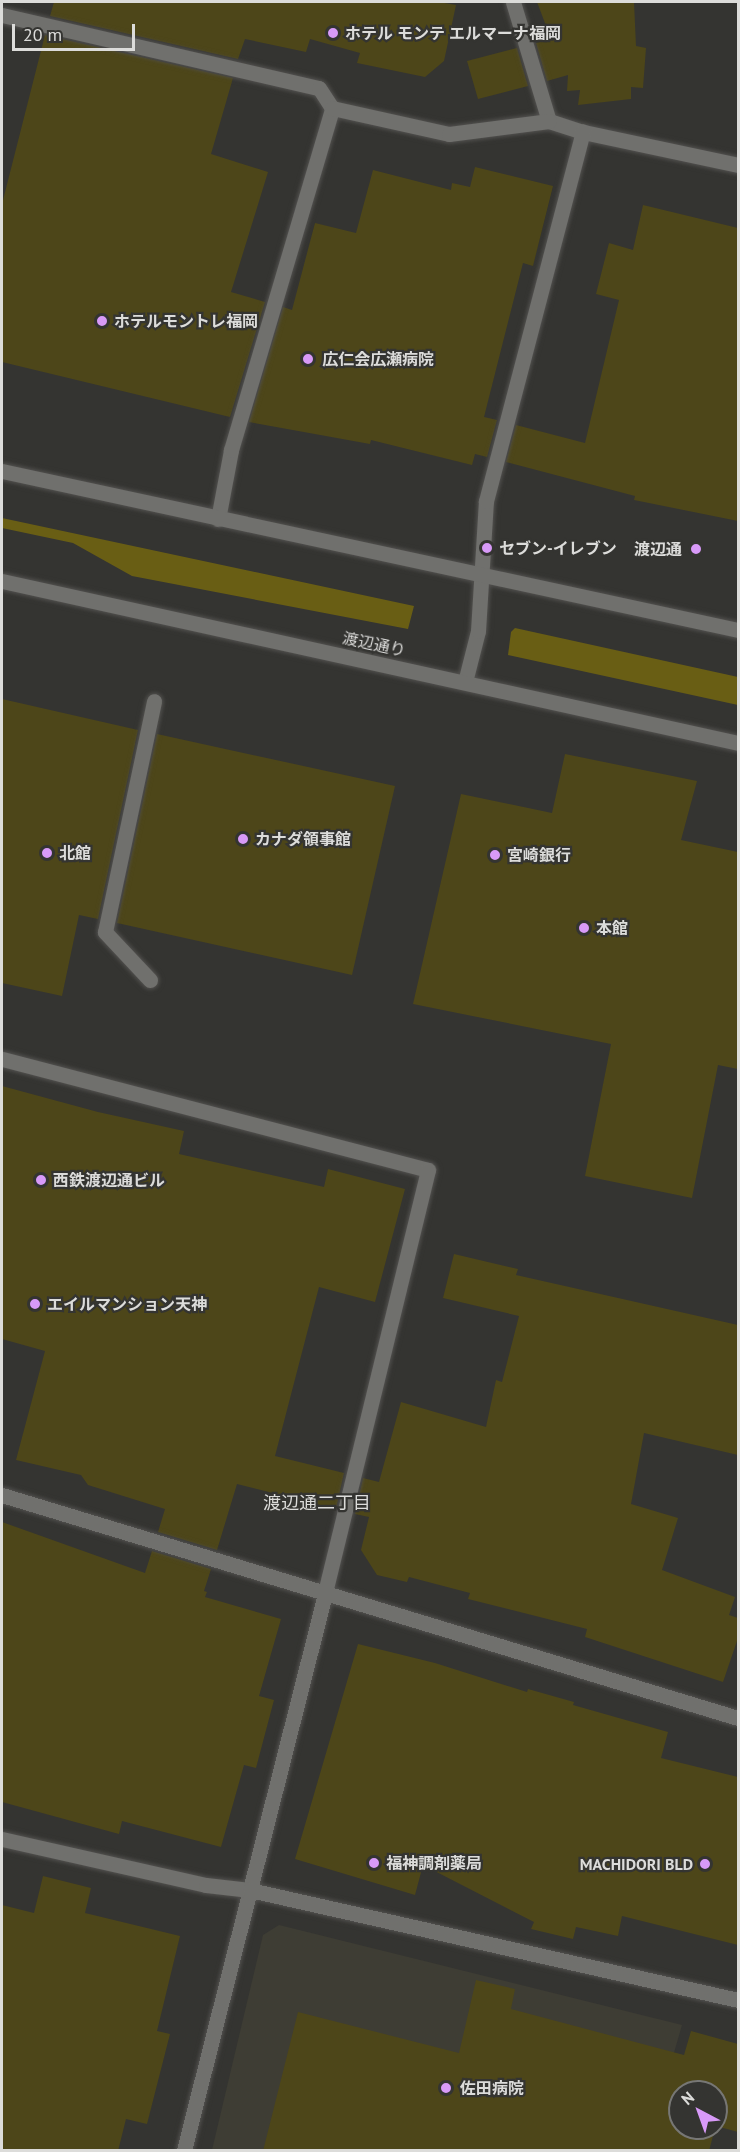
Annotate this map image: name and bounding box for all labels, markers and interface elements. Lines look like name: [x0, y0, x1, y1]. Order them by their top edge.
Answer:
scale bar: [15, 12, 138, 50]
text: 20 m: [23, 23, 62, 46]
place label: ホテル モンテ エルマーナ福岡: [345, 23, 561, 43]
marker: ホテル モンテ エルマーナ福岡: [326, 26, 340, 40]
place label: ホテルモントレ福岡: [114, 311, 258, 331]
marker: ホテルモントレ福岡: [95, 314, 109, 328]
place label: 広仁会広瀬病院: [322, 349, 434, 369]
marker: 広仁会広瀬病院: [299, 350, 317, 368]
place label: セブン-イレブン: [499, 538, 617, 558]
place label: 渡辺通: [634, 539, 682, 559]
marker: 渡辺通: [687, 540, 705, 558]
marker: セブン-イレブン: [480, 541, 494, 555]
street label: 渡辺通り: [341, 628, 407, 660]
place label: カナダ領事館: [255, 829, 351, 849]
marker: カナダ領事館: [236, 832, 250, 846]
place label: 北館: [59, 843, 91, 863]
place label: 宮崎銀行: [507, 845, 571, 865]
marker: 北館: [40, 846, 54, 860]
marker: 宮崎銀行: [488, 848, 502, 862]
place label: 本館: [596, 918, 628, 938]
marker: 本館: [577, 921, 591, 935]
place label: 西鉄渡辺通ビル: [53, 1170, 165, 1190]
marker: 西鉄渡辺通ビル: [34, 1173, 48, 1187]
place label: エイルマンション天神: [47, 1294, 207, 1314]
marker: エイルマンション天神: [28, 1297, 42, 1311]
district label: 渡辺通二丁目: [263, 1492, 371, 1514]
place label: 福神調剤薬局: [386, 1853, 482, 1873]
place label: MACHIDORI BLD: [580, 1854, 693, 1874]
marker: 福神調剤薬局: [367, 1856, 381, 1870]
marker: MACHIDORI BLD: [698, 1857, 712, 1871]
place label: 佐田病院: [460, 2078, 524, 2098]
marker: 佐田病院: [437, 2079, 455, 2097]
north arrow: [668, 2080, 728, 2140]
text: N: [677, 2087, 698, 2109]

